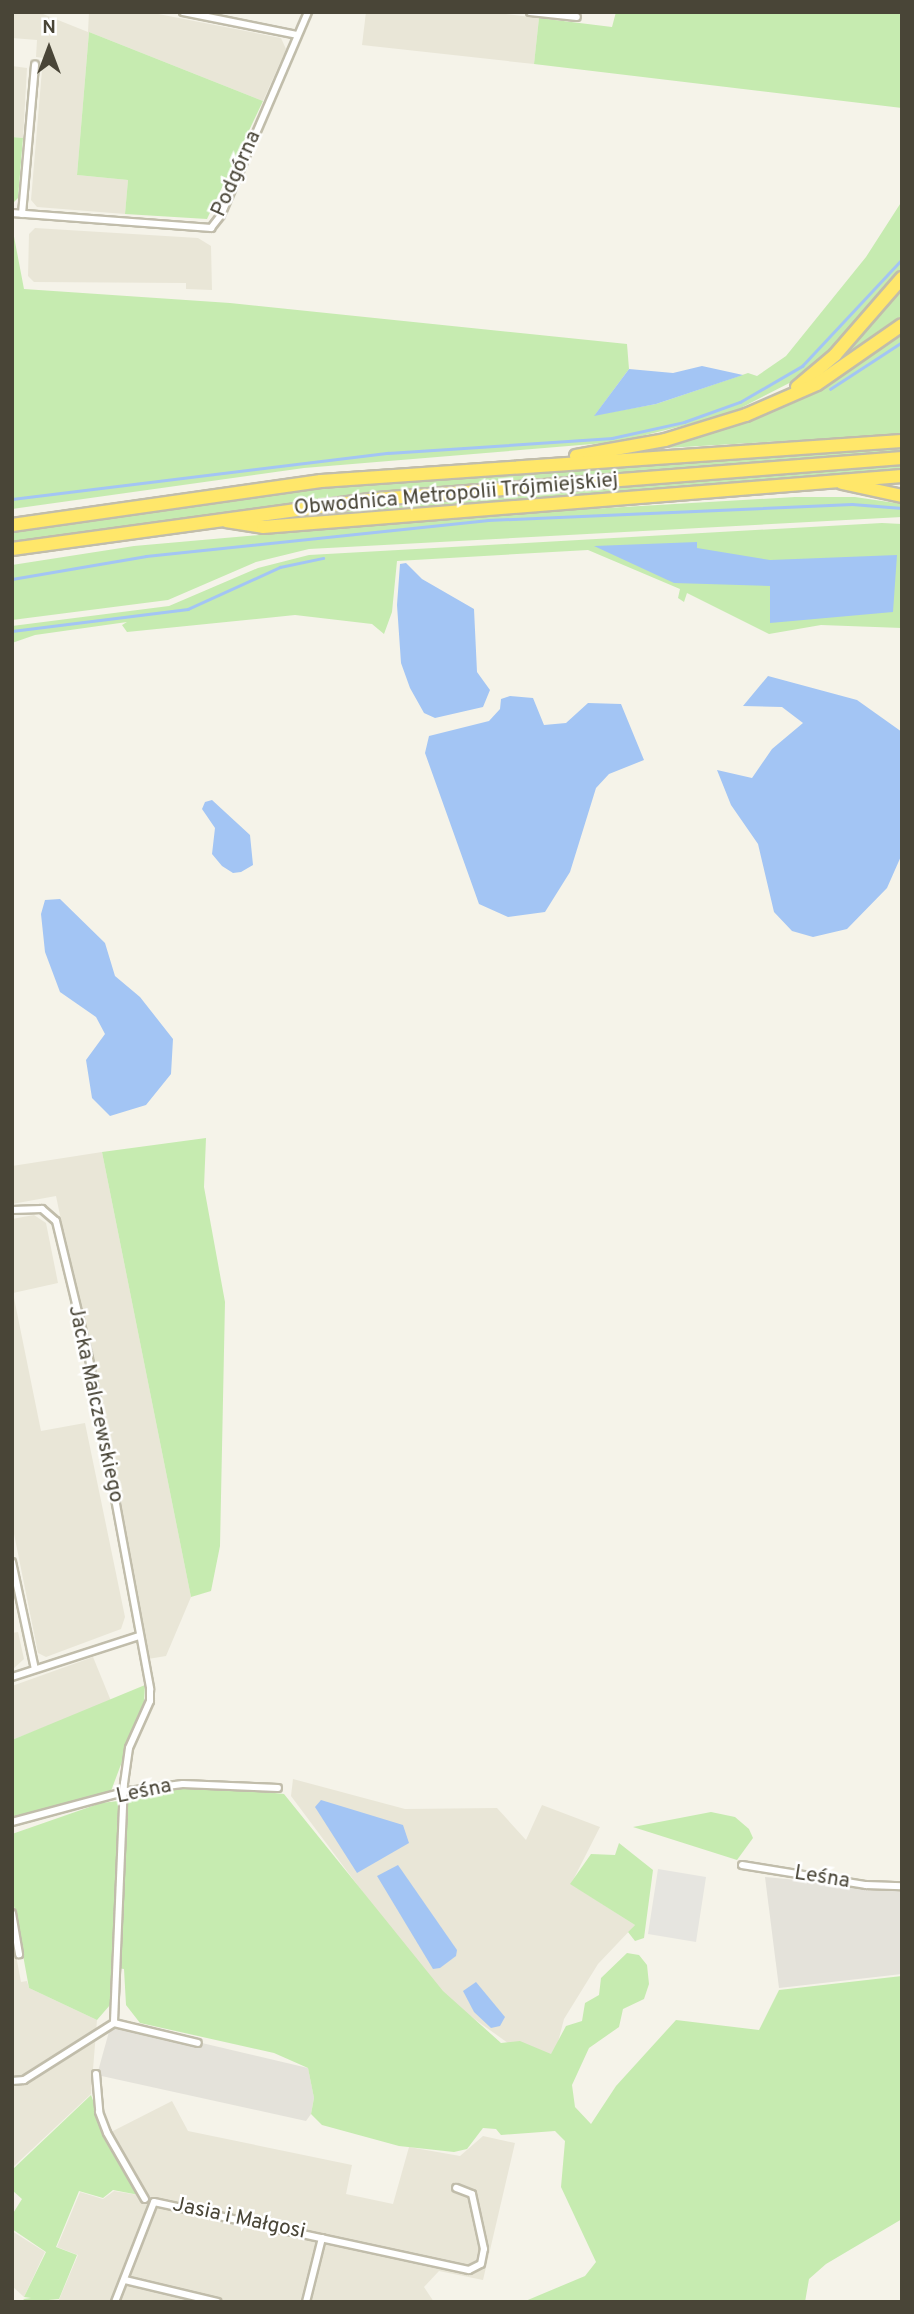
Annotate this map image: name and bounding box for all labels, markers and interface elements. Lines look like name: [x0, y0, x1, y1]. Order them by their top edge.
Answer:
north arrow: [14, 14, 84, 84]
text: N: [42, 16, 56, 40]
street label: Podgórna: [207, 127, 267, 221]
street label: Obwodnica Metropolii Trójmiejskiej: [292, 468, 620, 522]
street label: Jacka Malczewskiego: [62, 1303, 128, 1505]
street label: Leśna: [114, 1774, 174, 1810]
street label: Leśna: [792, 1861, 852, 1895]
street label: Jasia i Małgosi: [170, 2193, 308, 2245]

